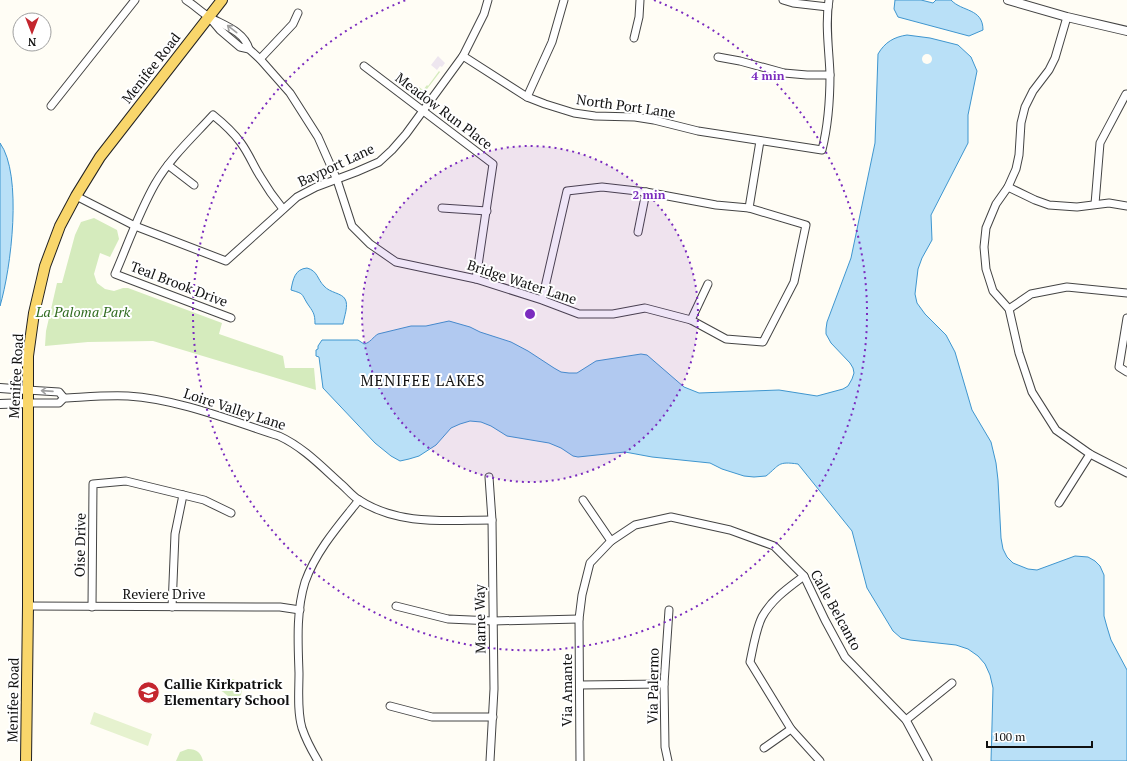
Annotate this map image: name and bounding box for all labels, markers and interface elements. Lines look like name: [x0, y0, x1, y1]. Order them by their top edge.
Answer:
north arrow: [12, 12, 52, 52]
one-way arrow: [226, 25, 237, 34]
street label: Menifee Road: [117, 28, 184, 107]
text: N: [27, 35, 36, 49]
street label: Meadow Run Place: [392, 68, 497, 153]
text: 4 min: [752, 68, 785, 83]
street label: North Port Lane: [575, 89, 677, 122]
street label: Bayport Lane: [294, 139, 377, 191]
text: 2 min: [633, 187, 666, 202]
street label: Bridge Water Lane: [465, 255, 579, 308]
street label: Teal Brook Drive: [128, 256, 231, 311]
park label: La Paloma Park: [35, 302, 131, 321]
centre of rings: [523, 307, 537, 321]
street label: Menifee Road: [4, 333, 27, 419]
district label: MENIFEE LAKES: [360, 370, 486, 390]
street label: Loire Valley Lane: [182, 383, 289, 434]
one-way arrow: [41, 388, 54, 395]
street label: Oise Drive: [69, 513, 90, 577]
street label: Calle Belcanto: [806, 566, 867, 654]
street label: Marne Way: [469, 583, 490, 654]
street label: Reviere Drive: [122, 584, 206, 603]
street label: Via Palermo: [642, 648, 663, 724]
street label: Via Amante: [557, 653, 576, 727]
street label: Menifee Road: [2, 657, 23, 743]
place label: Callie Kirkpatrick Elementary School: [164, 674, 290, 709]
school or university icon: Callie Kirkpatrick Elementary School: [135, 679, 161, 705]
scale bar: [987, 723, 1092, 749]
text: 100 m: [993, 729, 1026, 744]

